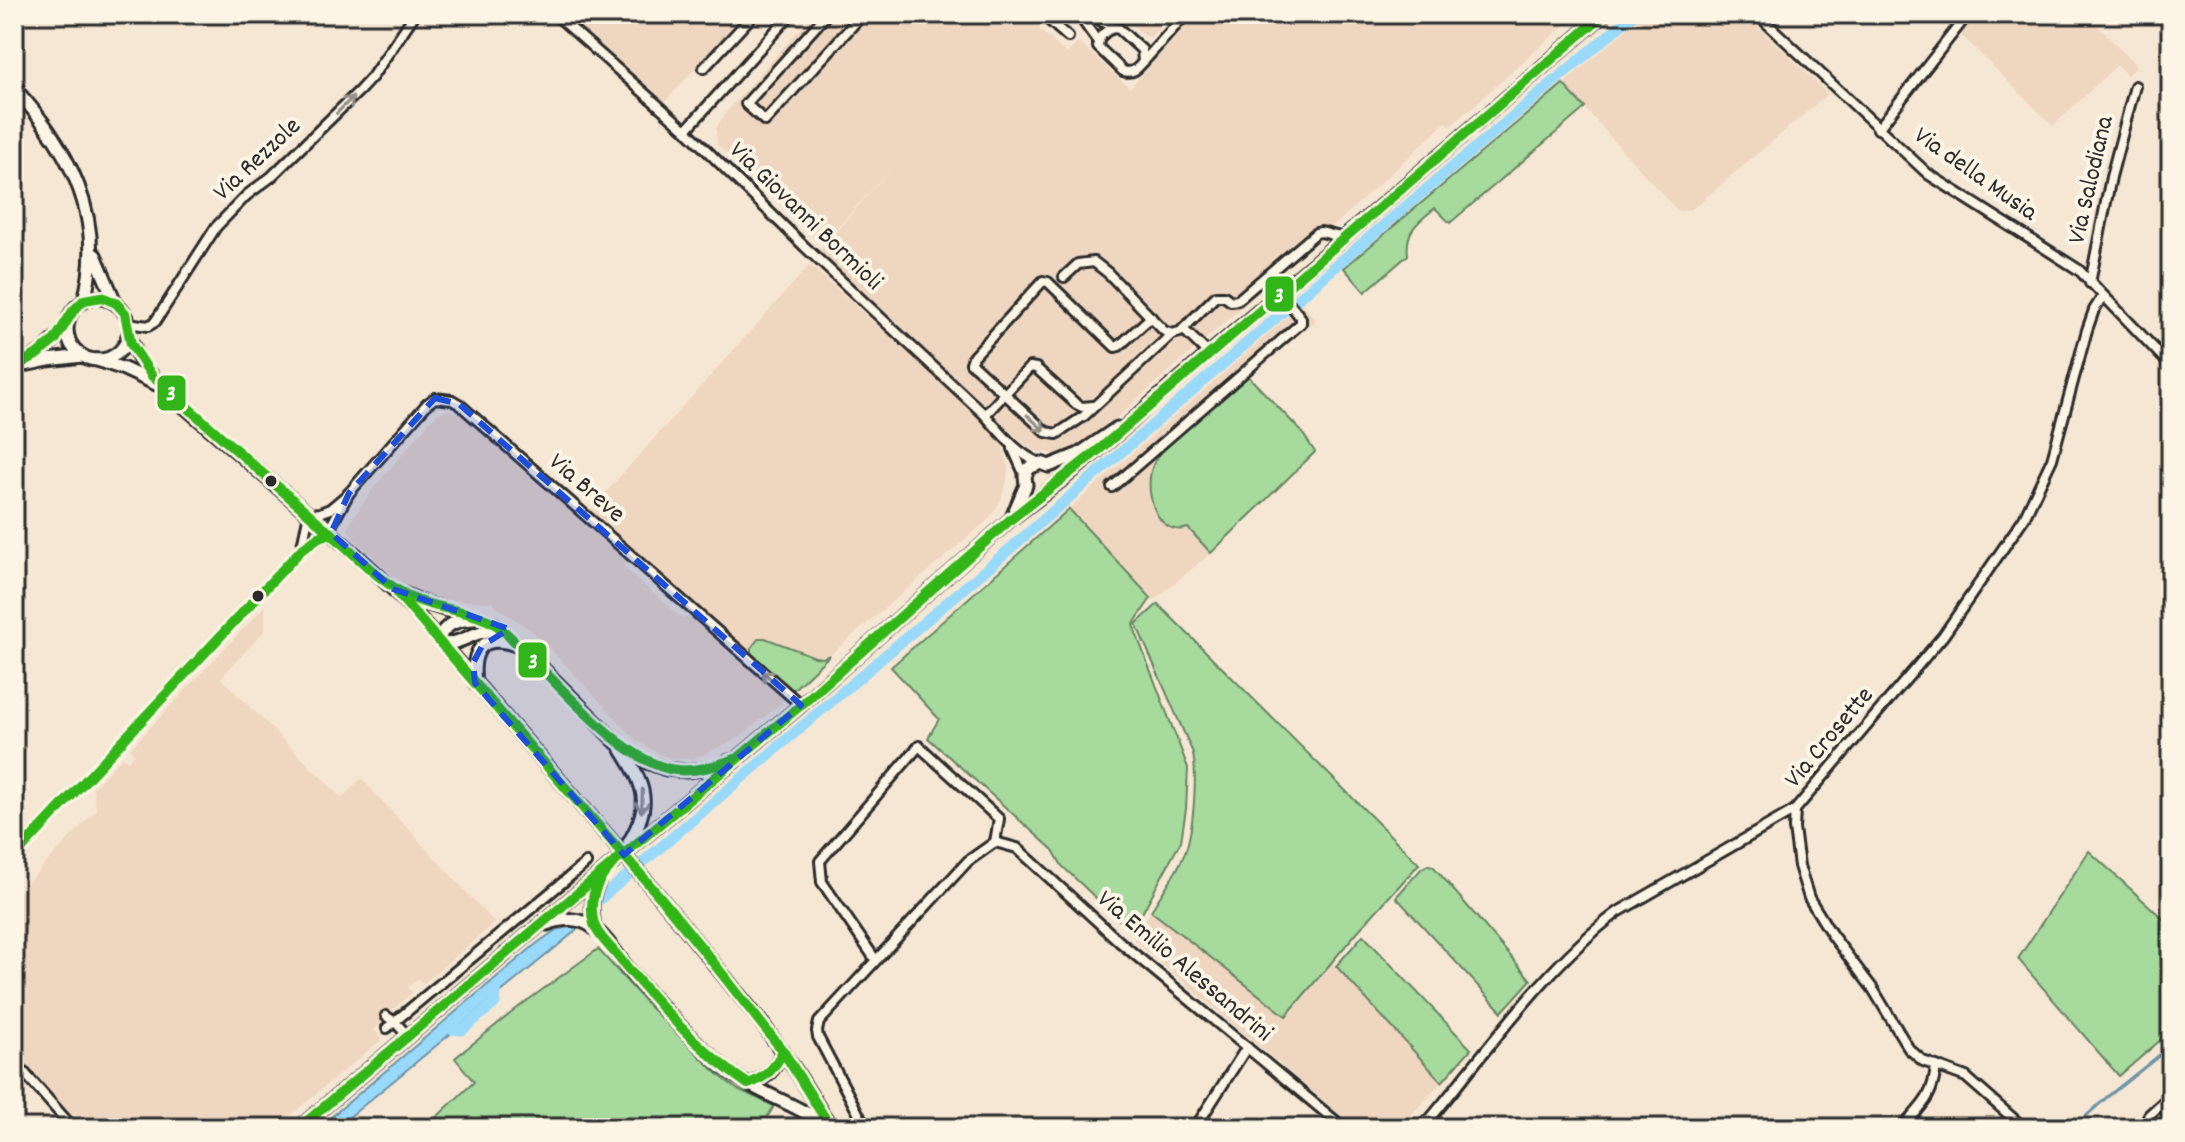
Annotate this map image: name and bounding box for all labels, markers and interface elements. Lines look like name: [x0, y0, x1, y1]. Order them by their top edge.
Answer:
one-way arrow: [335, 96, 354, 115]
street label: Via Rezzole: [206, 109, 310, 211]
street label: Via Salodiana: [2059, 112, 2125, 248]
street label: Via della Musia: [1905, 119, 2045, 232]
street label: Via Giovanni Bormioli: [720, 134, 890, 300]
line badge: 3: [1264, 275, 1295, 313]
text: 3: [1274, 282, 1284, 313]
line badge: 3: [156, 374, 187, 412]
text: 3: [166, 380, 176, 411]
one-way arrow: [1026, 414, 1046, 432]
street label: Via Breve: [539, 445, 633, 533]
unlabelled marker: [263, 473, 279, 489]
unlabelled marker: [250, 588, 266, 604]
line badge: 3: [517, 641, 548, 679]
text: 3: [528, 648, 538, 679]
one-way arrow: [762, 670, 782, 688]
street label: Via Crosette: [1776, 679, 1884, 797]
one-way arrow: [634, 787, 649, 814]
street label: Via Emilio Alessandrini: [1088, 882, 1280, 1052]

